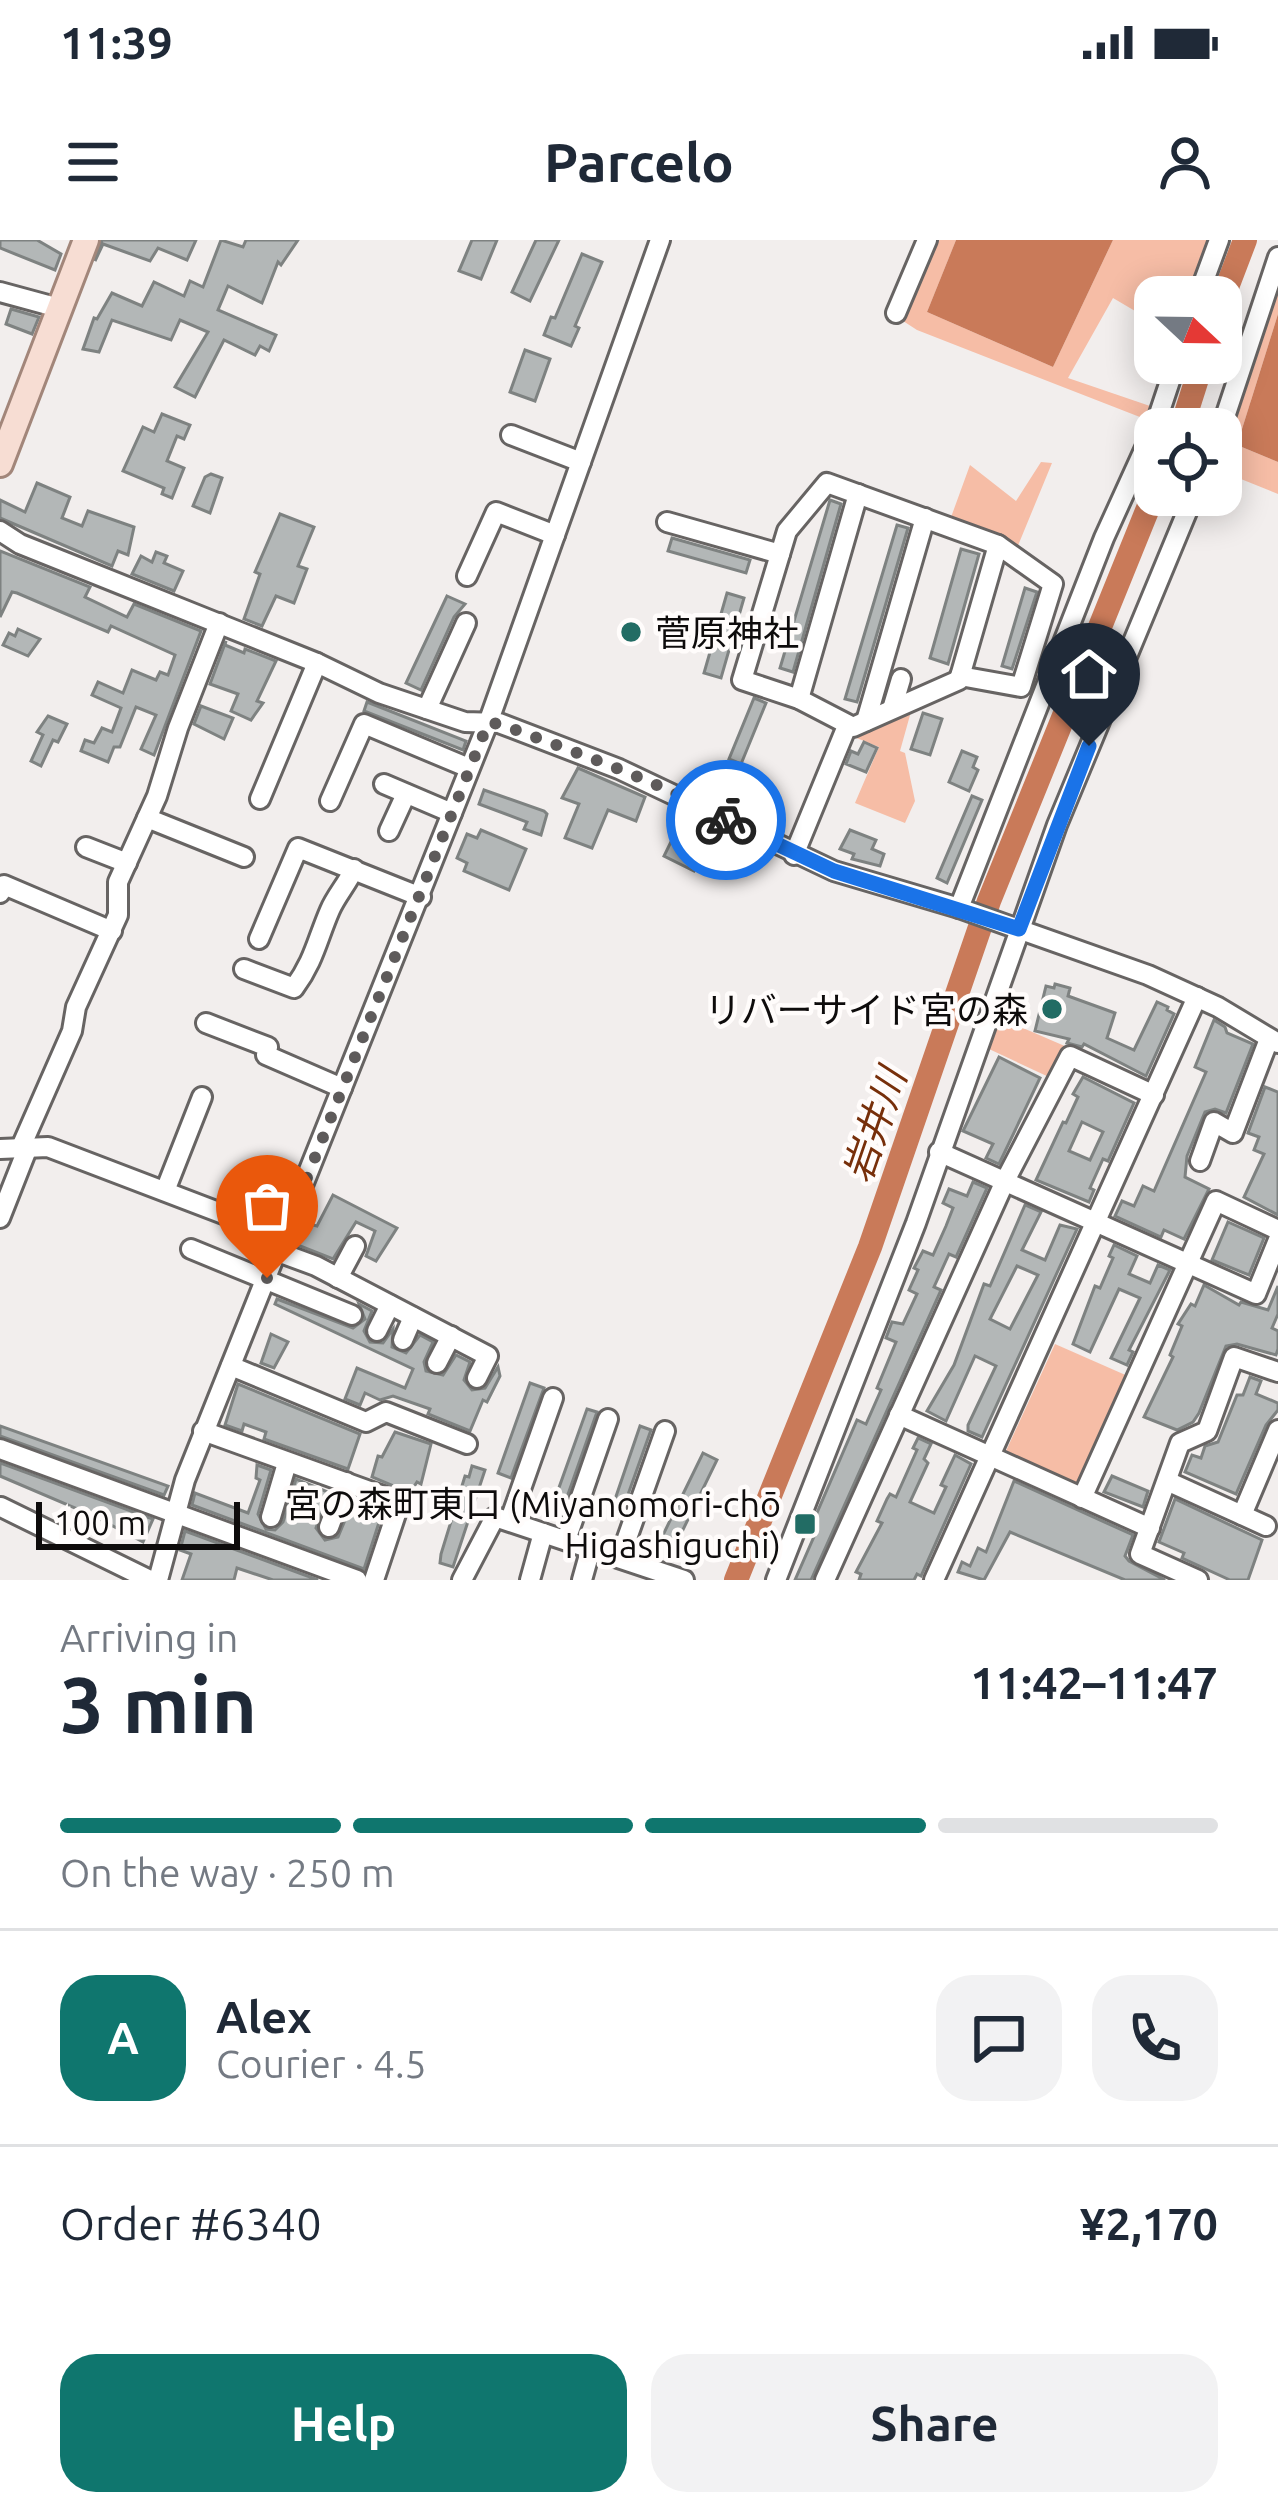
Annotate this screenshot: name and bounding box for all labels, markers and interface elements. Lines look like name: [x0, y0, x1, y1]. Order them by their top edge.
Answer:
text: 11:39: [60, 17, 173, 68]
icon: menu: [60, 129, 126, 195]
icon: person: [1152, 129, 1218, 195]
text: Parcelo: [544, 132, 734, 192]
north arrow: [1134, 276, 1242, 384]
map controls: [1134, 276, 1242, 516]
button: locate: [1134, 408, 1242, 516]
place label: 菅原神社: [655, 612, 799, 653]
marker: 菅原神社: [618, 619, 644, 645]
pin: [1038, 623, 1140, 746]
icon: home: [1056, 641, 1122, 707]
courier: [666, 760, 786, 880]
icon: bike: [693, 787, 759, 853]
place label: リバーサイド宮の森: [705, 989, 1028, 1030]
marker: リバーサイド宮の森: [1039, 996, 1065, 1022]
water label: 岩井川: [835, 1059, 915, 1187]
pin: [216, 1155, 318, 1278]
icon: bag: [234, 1173, 300, 1239]
place label: 宮の森町東口 (Miyanomori-chō Higashiguchi): [285, 1483, 781, 1565]
scale bar: [36, 1496, 240, 1549]
text: 100 m: [54, 1504, 146, 1541]
marker: 宮の森町東口 (Miyanomori-chō Higashiguchi): [792, 1511, 818, 1537]
text: Arriving in: [60, 1616, 238, 1659]
text: 11:42–11:47: [970, 1657, 1218, 1708]
text: 3 min: [60, 1660, 257, 1748]
text: On the way · 250 m: [60, 1851, 395, 1894]
button: chat: [936, 1975, 1062, 2101]
button: phone: [1092, 1975, 1218, 2101]
text: Alex: [216, 1991, 312, 2042]
text: A: [107, 2012, 139, 2063]
text: Courier · 4.5: [216, 2042, 427, 2085]
text: Order #6340: [60, 2198, 322, 2249]
text: ¥2,170: [1080, 2198, 1218, 2249]
button: Help: [60, 2354, 627, 2492]
button: Share: [651, 2354, 1218, 2492]

